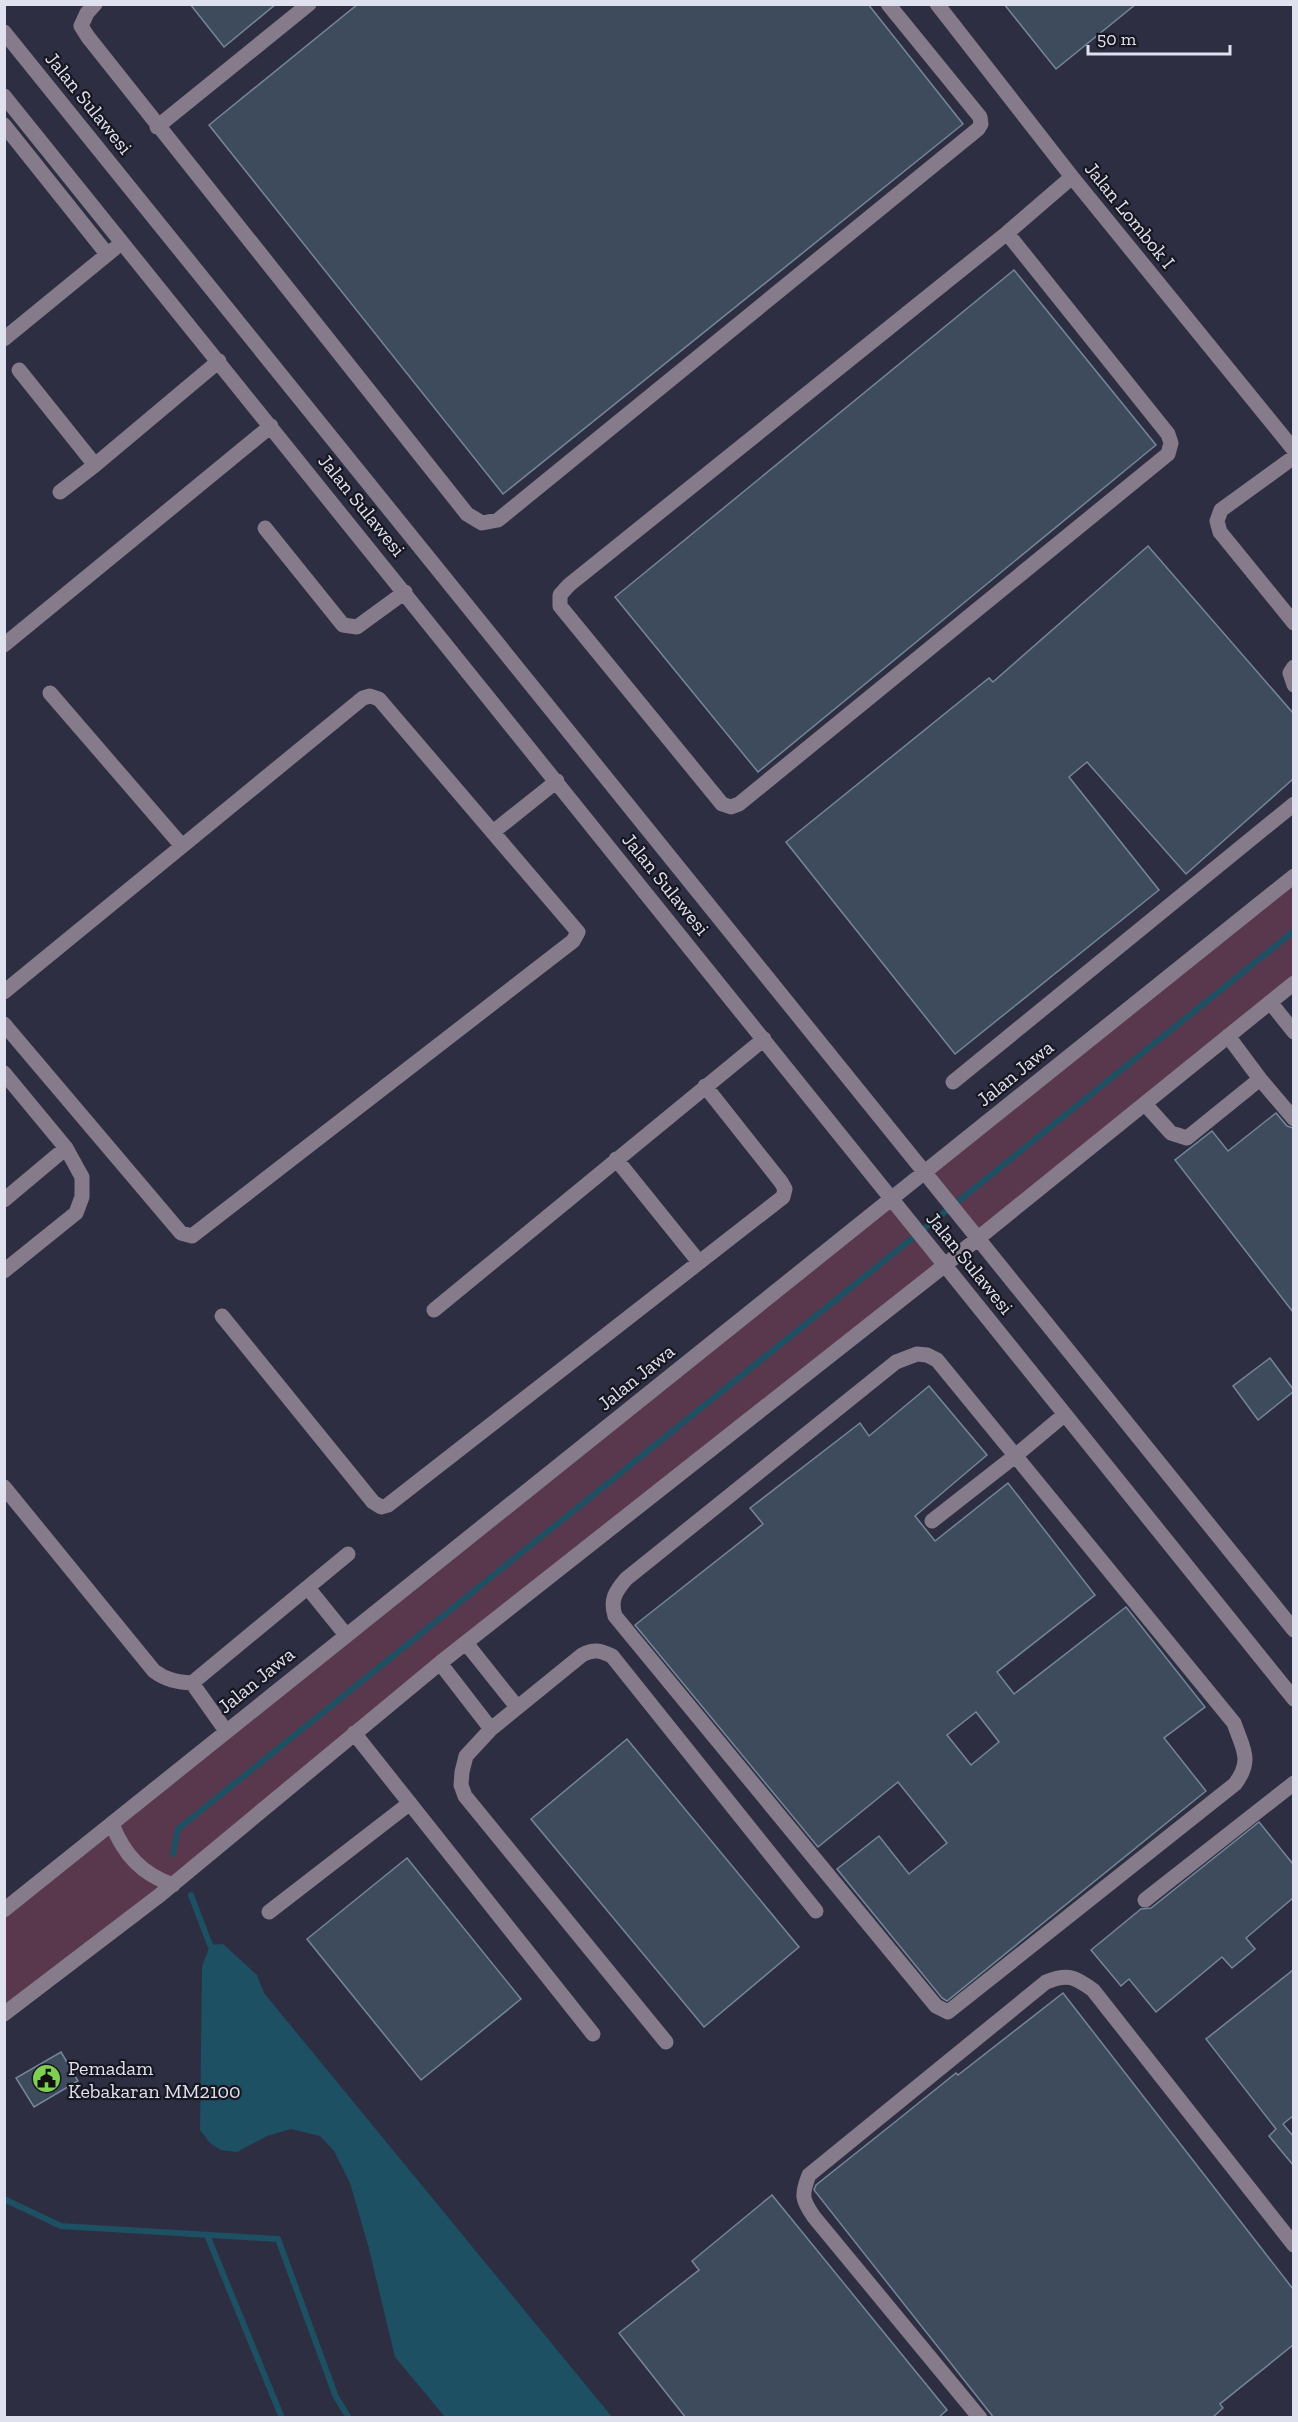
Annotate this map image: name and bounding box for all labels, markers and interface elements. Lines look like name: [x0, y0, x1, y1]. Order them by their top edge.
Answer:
scale bar: [1088, 18, 1230, 56]
text: 50 m: [1097, 28, 1137, 50]
street label: Jalan Sulawesi: [40, 47, 138, 159]
street label: Jalan Lombok I: [1080, 157, 1180, 273]
street label: Jalan Sulawesi: [313, 449, 411, 561]
street label: Jalan Sulawesi: [617, 828, 715, 940]
street label: Jalan Jawa: [972, 1035, 1058, 1111]
street label: Jalan Sulawesi: [921, 1207, 1019, 1319]
street label: Jalan Jawa: [593, 1339, 679, 1415]
street label: Jalan Jawa: [213, 1642, 299, 1718]
place label: Pemadam Kebakaran MM2100: [68, 2056, 241, 2103]
public building icon: Pemadam Kebakaran MM2100: [31, 2063, 63, 2095]

